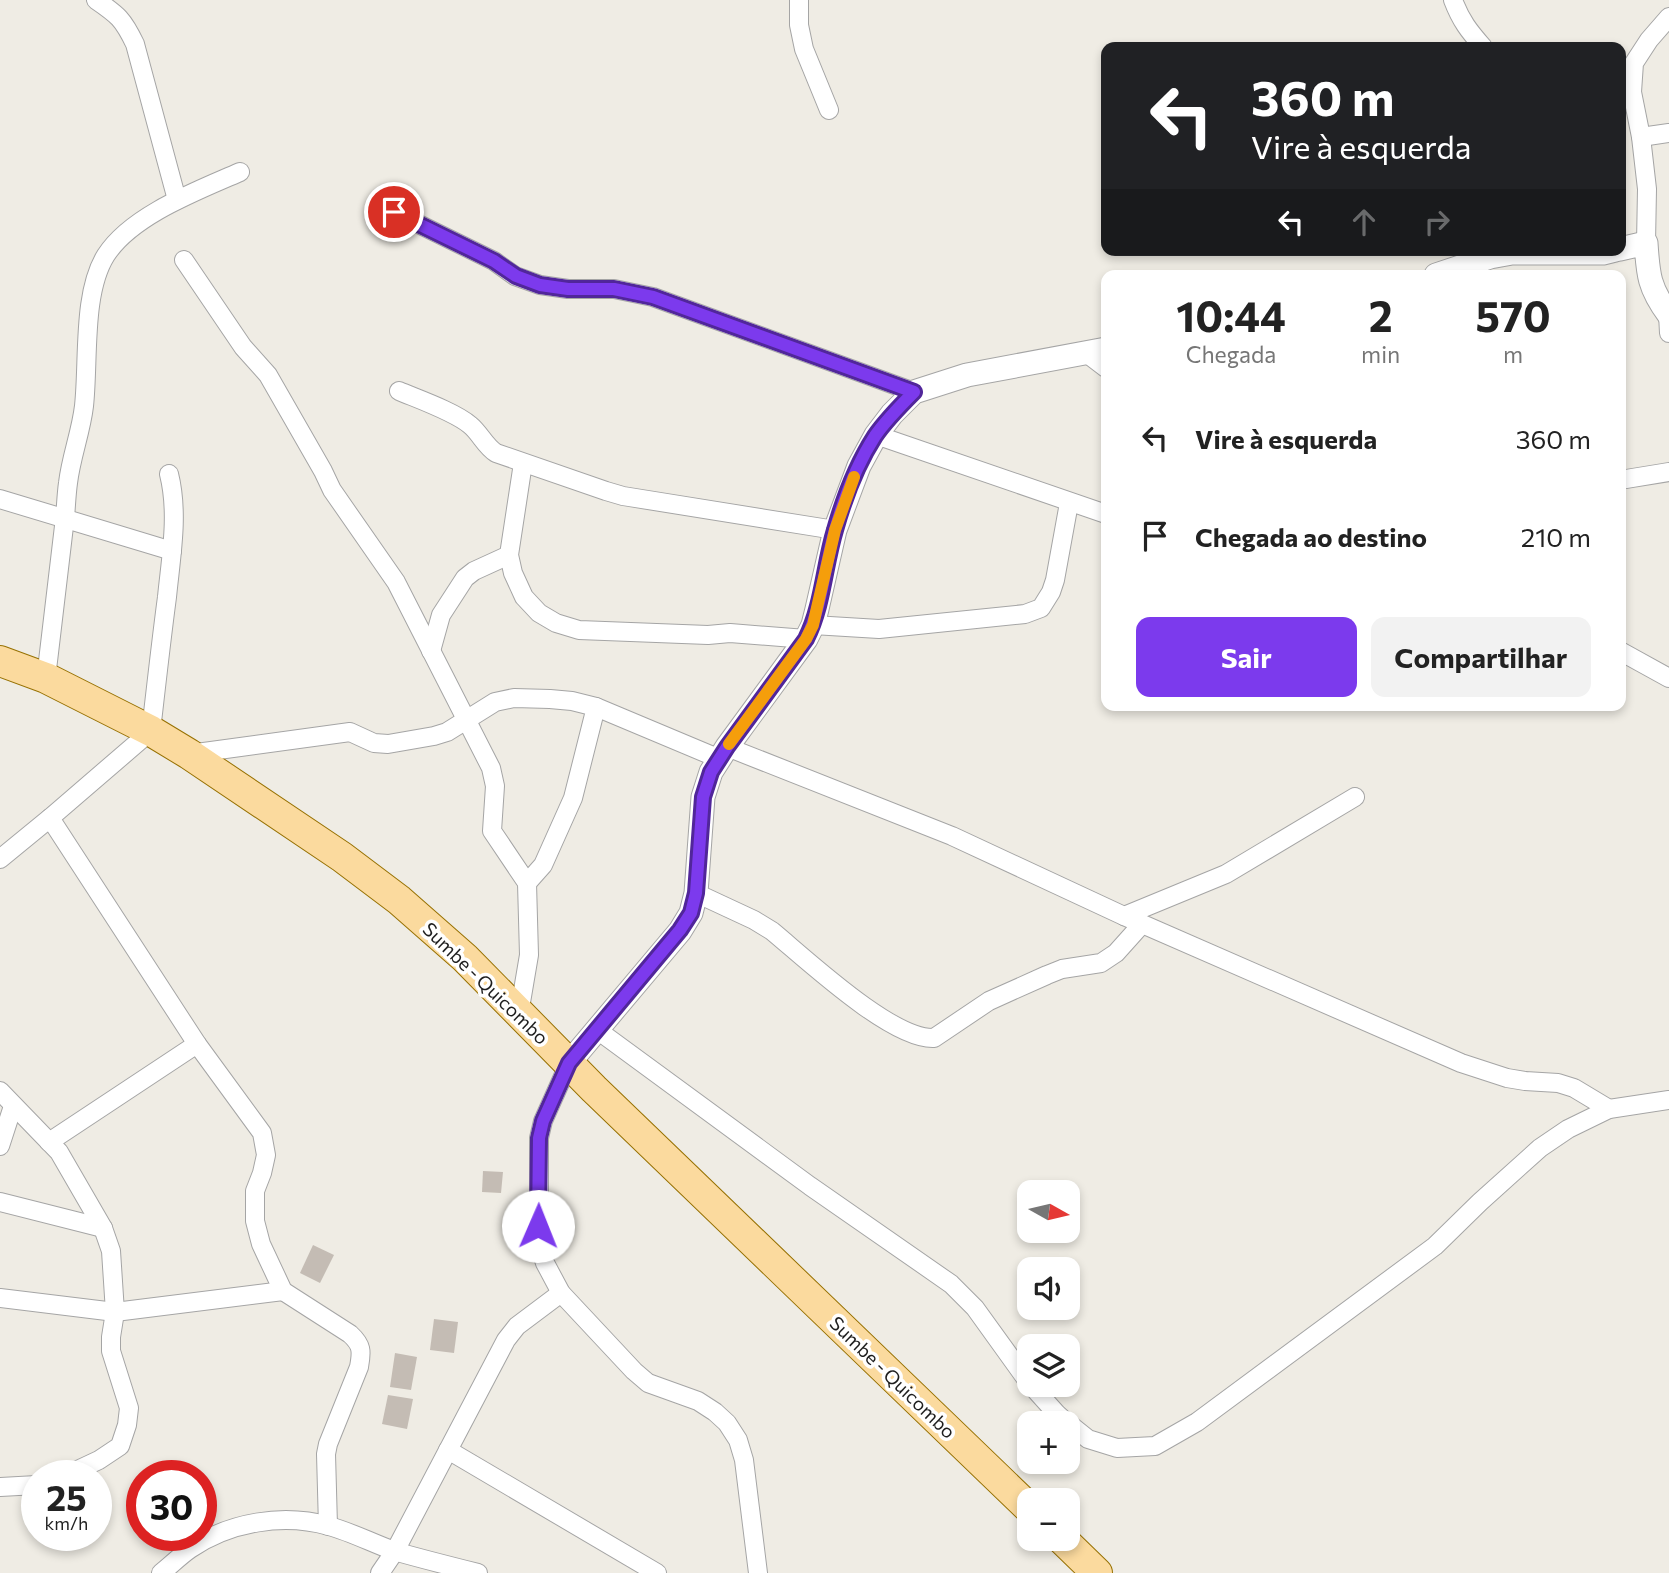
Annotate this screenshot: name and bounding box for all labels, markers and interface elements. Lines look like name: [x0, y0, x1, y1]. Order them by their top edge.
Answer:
text: 360 m: [1251, 66, 1394, 126]
icon: left: [1136, 70, 1227, 161]
text: Vire à esquerda: [1251, 126, 1472, 166]
pin: [364, 182, 424, 242]
icon: arrive: [375, 193, 413, 231]
icon: left: [1272, 203, 1310, 241]
icon: ahead: [1345, 203, 1383, 241]
icon: right: [1418, 203, 1456, 241]
text: 10:44: [1176, 289, 1286, 341]
text: 2: [1369, 289, 1393, 341]
text: 570: [1475, 289, 1551, 341]
text: Chegada: [1186, 340, 1276, 368]
text: min: [1361, 340, 1400, 368]
text: m: [1503, 340, 1523, 368]
icon: left: [1136, 419, 1174, 457]
text: Vire à esquerda: [1195, 423, 1377, 454]
text: 360 m: [1516, 423, 1591, 454]
icon: arrive: [1136, 517, 1174, 555]
text: Chegada ao destino: [1195, 521, 1427, 552]
text: 210 m: [1521, 521, 1591, 552]
button: Sair: [1136, 617, 1357, 697]
button: Compartilhar: [1371, 617, 1591, 697]
street label: Sumbe - Quicombo: [418, 917, 554, 1049]
north arrow: [1017, 1180, 1080, 1242]
map controls: [1017, 1180, 1080, 1551]
position arrow: [501, 1189, 575, 1263]
button: sound: [1017, 1257, 1080, 1320]
street label: Sumbe - Quicombo: [825, 1311, 961, 1443]
button: layers: [1017, 1334, 1080, 1397]
button: +: [1017, 1411, 1080, 1474]
speed limit sign: 30: [126, 1460, 217, 1551]
text: 25: [46, 1475, 87, 1518]
button: −: [1017, 1488, 1080, 1551]
text: km/h: [45, 1512, 88, 1534]

